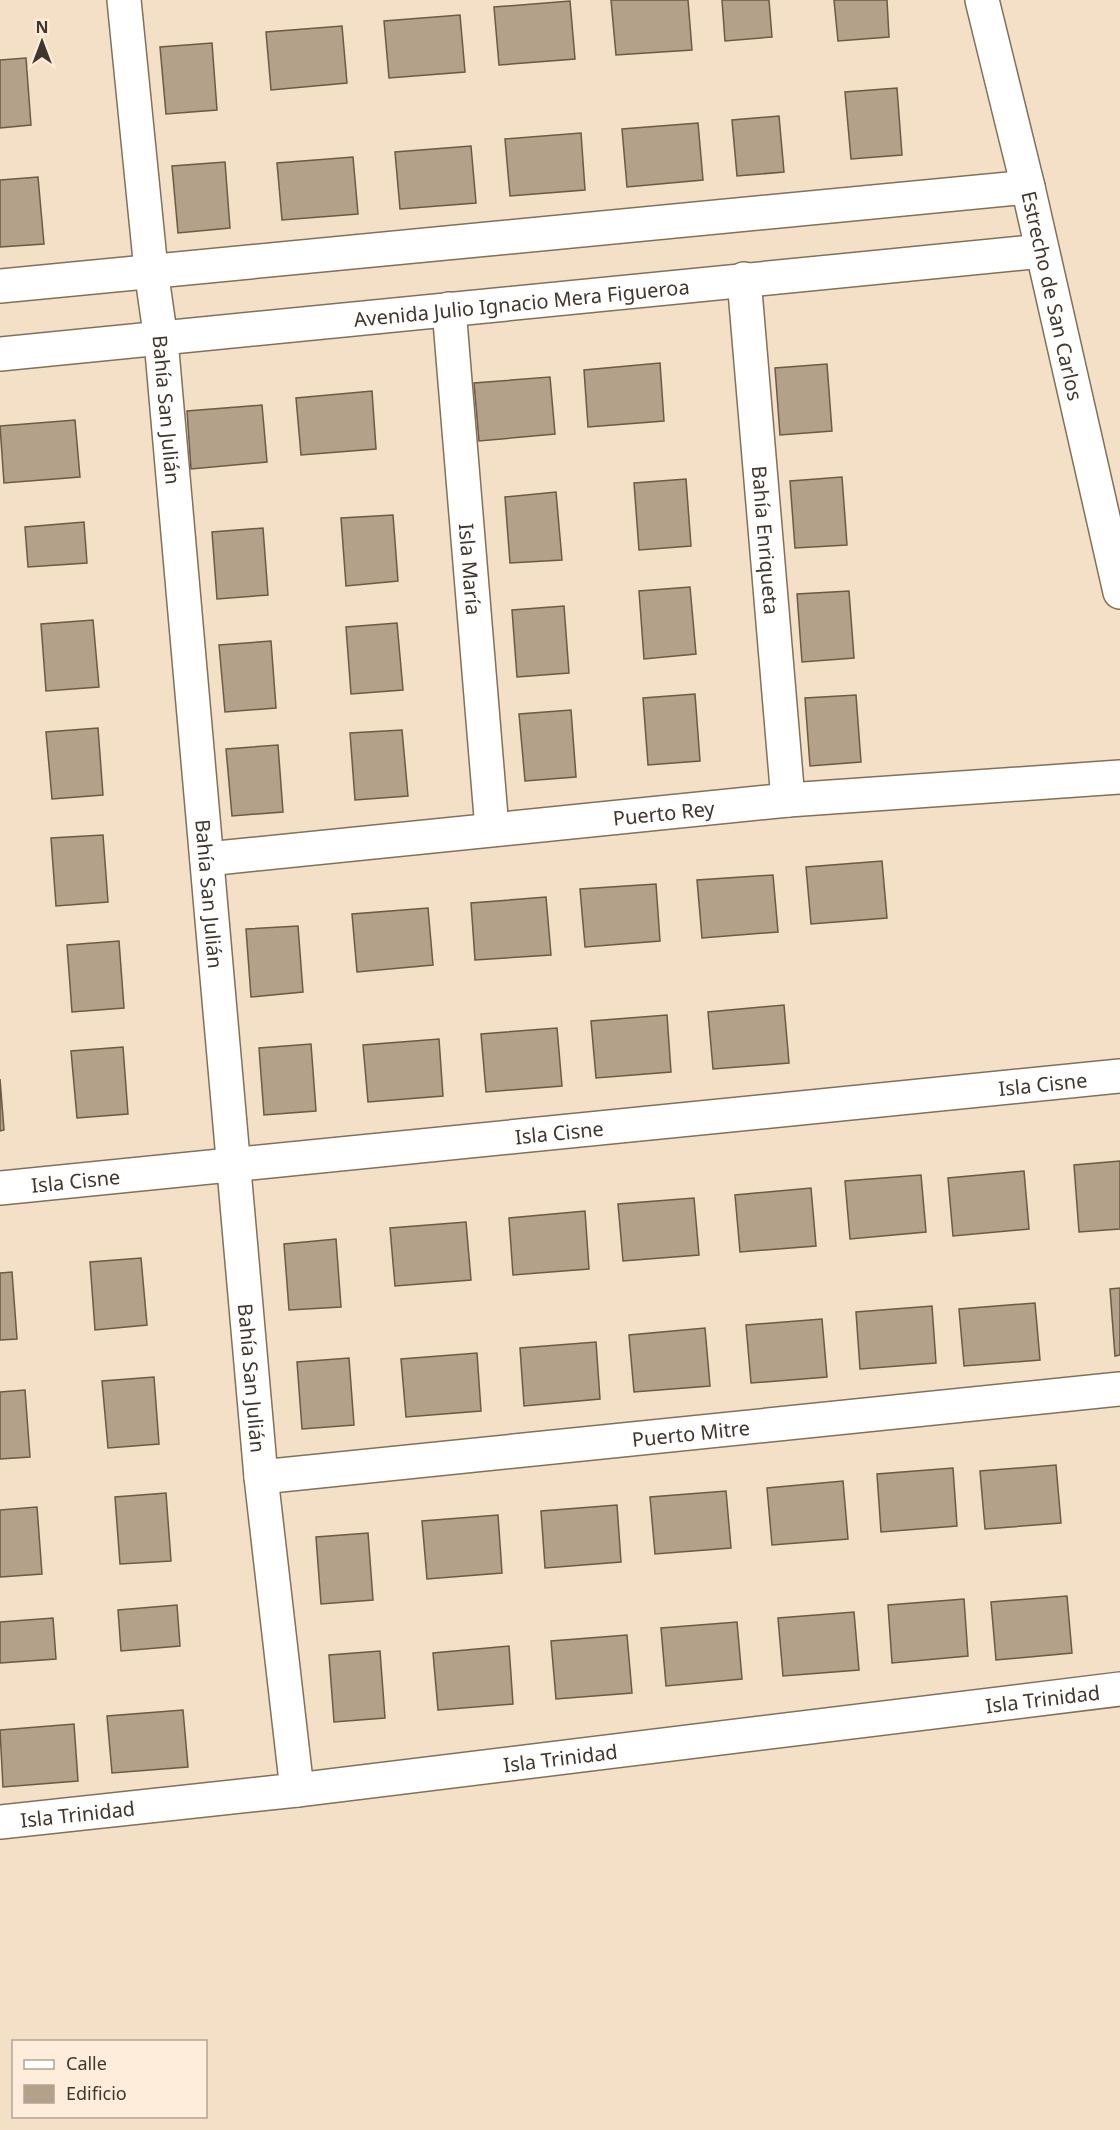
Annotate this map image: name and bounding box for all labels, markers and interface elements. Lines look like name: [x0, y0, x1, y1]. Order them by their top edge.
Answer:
north arrow: [12, 12, 72, 72]
text: N: [35, 16, 49, 38]
street label: Estrecho de San Carlos: [1016, 188, 1090, 403]
street label: Avenida Julio Ignacio Mera Figueroa: [352, 272, 691, 332]
street label: Bahía San Julián: [147, 334, 187, 485]
street label: Bahía Enriqueta: [746, 464, 786, 616]
street label: Isla María: [453, 522, 488, 616]
street label: Puerto Rey: [611, 794, 717, 831]
street label: Bahía San Julián: [190, 818, 230, 970]
street label: Isla Cisne: [997, 1066, 1088, 1102]
street label: Isla Cisne: [514, 1114, 605, 1150]
street label: Isla Cisne: [30, 1163, 121, 1198]
street label: Bahía San Julián: [232, 1302, 272, 1454]
street label: Puerto Mitre: [631, 1414, 751, 1452]
street label: Isla Trinidad: [984, 1678, 1101, 1719]
street label: Isla Trinidad: [502, 1737, 619, 1778]
street label: Isla Trinidad: [19, 1794, 136, 1833]
legend: [12, 2040, 207, 2118]
text: Calle: [66, 2051, 107, 2075]
text: Edificio: [66, 2081, 127, 2105]

